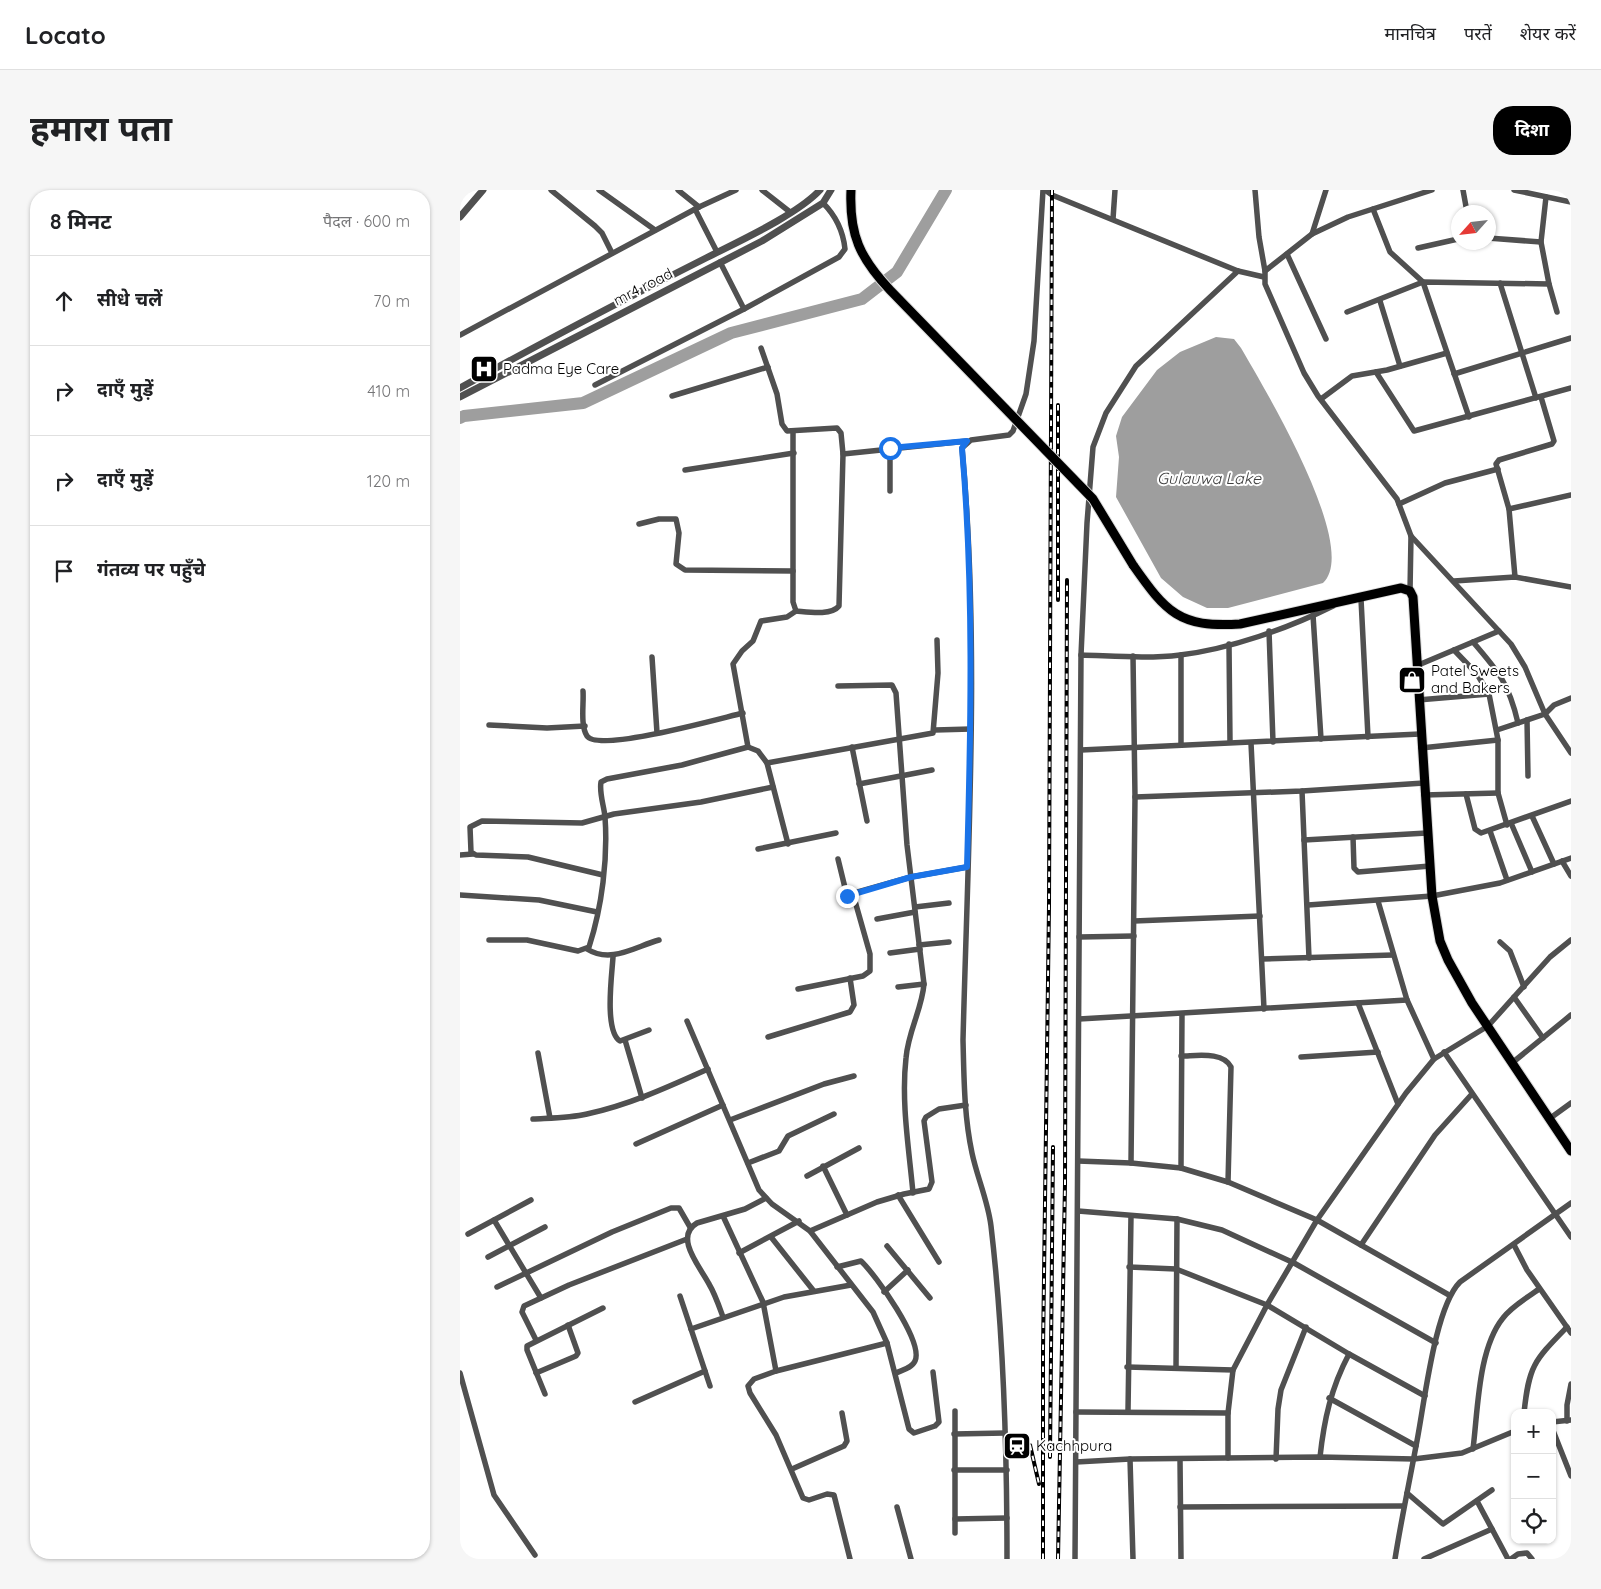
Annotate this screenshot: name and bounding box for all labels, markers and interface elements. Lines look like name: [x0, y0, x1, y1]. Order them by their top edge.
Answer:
text: Locato: [25, 20, 106, 50]
text: मानचित्र: [1385, 22, 1436, 45]
text: परतें: [1464, 22, 1492, 45]
text: शेयर करें: [1520, 22, 1576, 45]
text: हमारा पता: [30, 106, 172, 150]
button: दिशा: [1493, 106, 1571, 155]
north arrow: [1451, 205, 1496, 250]
text: 8 मिनट: [50, 208, 111, 234]
text: पैदल · 600 m: [323, 211, 410, 231]
street label: mr4 road: [610, 264, 676, 310]
icon: ahead: [50, 287, 78, 315]
text: सीधे चलें: [97, 287, 162, 311]
text: 70 m: [373, 291, 410, 311]
hospital icon: Padma Eye Care: [469, 354, 499, 384]
place label: Padma Eye Care: [503, 359, 619, 378]
icon: right: [50, 377, 78, 405]
text: दाएँ मुड़ें: [97, 377, 153, 401]
text: 410 m: [367, 381, 410, 401]
route start: [879, 437, 902, 460]
icon: right: [50, 467, 78, 495]
text: दाएँ मुड़ें: [97, 467, 153, 491]
water label: Gulauwa Lake: [1157, 468, 1262, 488]
text: 120 m: [367, 471, 410, 491]
icon: arrive: [50, 557, 78, 585]
text: गंतव्य पर पहुँचे: [97, 557, 205, 581]
place label: Patel Sweets and Bakers: [1431, 661, 1519, 697]
shop icon: Patel Sweets and Bakers: [1397, 665, 1427, 695]
route end: [836, 885, 859, 908]
map controls: [1511, 1409, 1556, 1544]
button: +: [1511, 1409, 1556, 1454]
station icon: Kachhpura: [1002, 1431, 1032, 1461]
place label: Kachhpura: [1036, 1436, 1112, 1455]
button: −: [1511, 1454, 1556, 1499]
button: locate: [1511, 1499, 1556, 1544]

